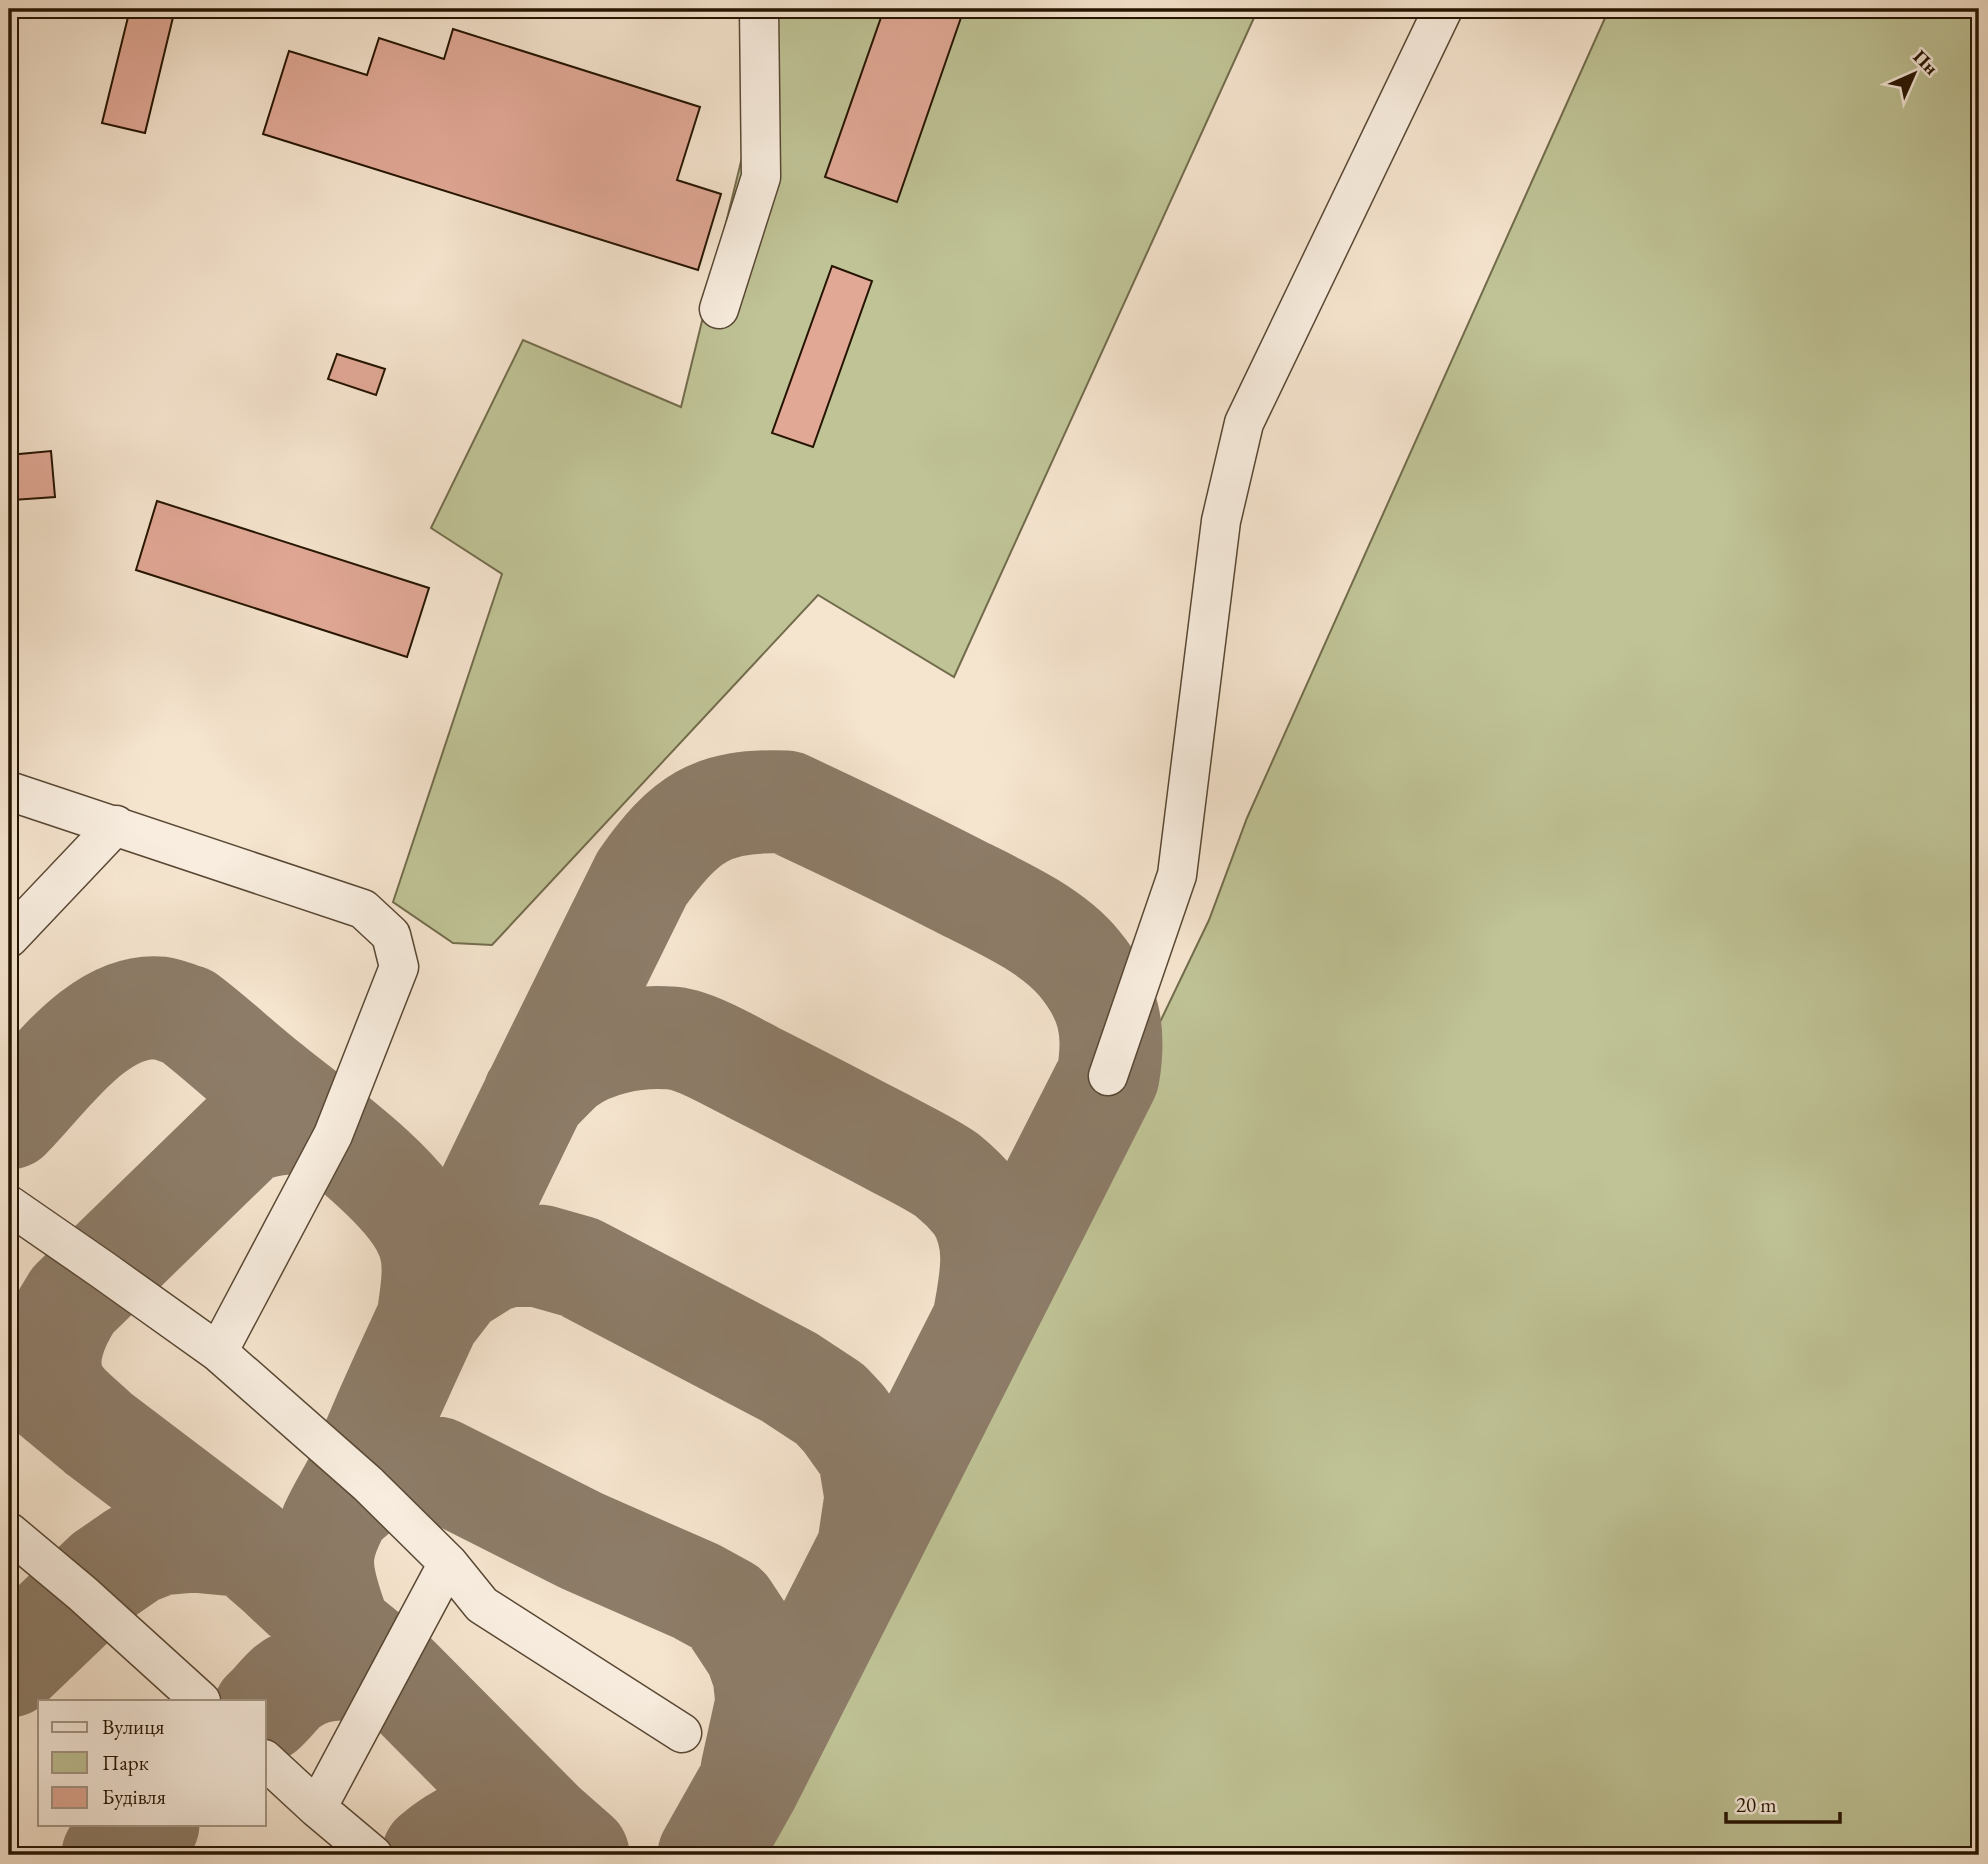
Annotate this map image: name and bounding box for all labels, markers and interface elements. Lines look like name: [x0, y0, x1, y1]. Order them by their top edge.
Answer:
north arrow: [1880, 38, 1950, 108]
text: Пн: [1908, 44, 1944, 80]
legend: [38, 1700, 266, 1826]
text: Вулиця: [102, 1713, 164, 1740]
text: Парк: [102, 1749, 149, 1776]
scale bar: [1726, 1780, 1839, 1824]
text: Будівля: [102, 1783, 166, 1810]
text: 20 m: [1736, 1791, 1777, 1818]

